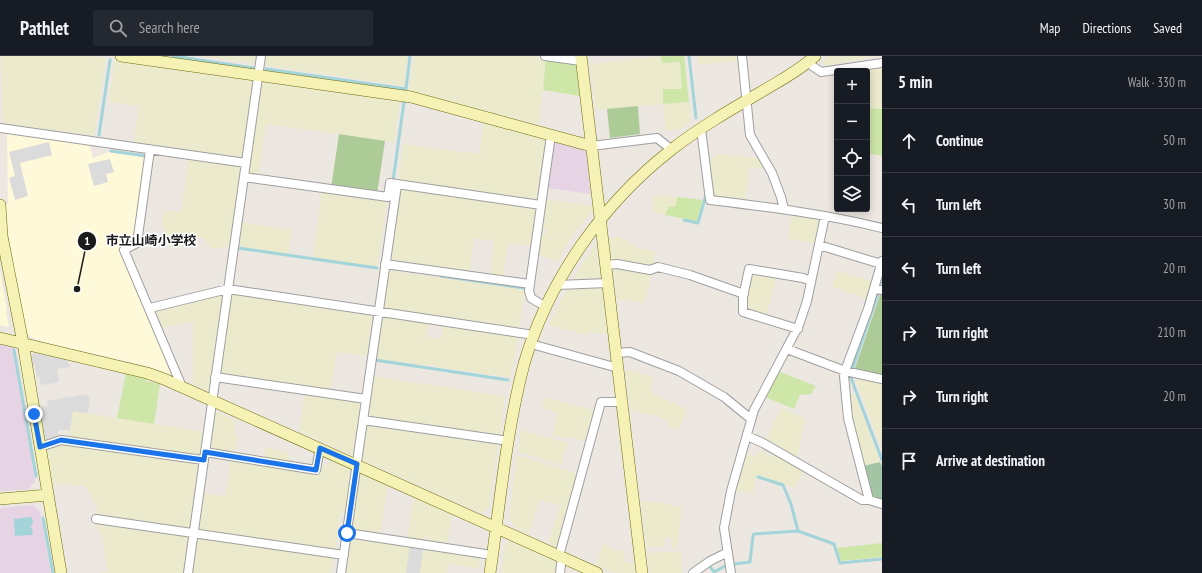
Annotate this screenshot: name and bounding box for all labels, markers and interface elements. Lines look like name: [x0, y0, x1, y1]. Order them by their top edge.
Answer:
search box: [93, 10, 373, 46]
text: Pathlet: [20, 16, 69, 40]
icon: search: [107, 17, 129, 39]
text: Search here: [139, 18, 200, 37]
text: Map: [1040, 19, 1060, 37]
text: Directions: [1082, 19, 1131, 37]
text: Saved: [1153, 19, 1182, 37]
map controls: [834, 68, 870, 212]
button: +: [834, 68, 870, 104]
text: 5 min: [898, 71, 932, 93]
text: Walk · 330 m: [1128, 74, 1186, 91]
button: −: [834, 104, 870, 140]
icon: ahead: [898, 130, 920, 152]
text: Continue: [936, 131, 983, 150]
text: 50 m: [1163, 132, 1186, 149]
button: locate: [834, 140, 870, 176]
button: layers: [834, 176, 870, 212]
icon: left: [898, 194, 920, 216]
text: Turn left: [936, 195, 981, 214]
text: 30 m: [1163, 196, 1186, 213]
callout: 市立山崎小学校: [77, 228, 204, 253]
text: 市立山崎小学校: [105, 232, 197, 249]
text: 1: [84, 233, 90, 248]
icon: left: [898, 258, 920, 280]
text: Turn left: [936, 259, 981, 278]
text: 20 m: [1163, 260, 1186, 277]
icon: right: [898, 322, 920, 344]
text: Turn right: [936, 323, 988, 342]
text: 210 m: [1157, 324, 1186, 341]
icon: right: [898, 386, 920, 408]
text: Turn right: [936, 387, 988, 406]
text: 20 m: [1163, 388, 1186, 405]
route end: [25, 405, 43, 423]
icon: arrive: [898, 450, 920, 472]
text: Arrive at destination: [936, 451, 1045, 470]
route start: [338, 524, 356, 542]

